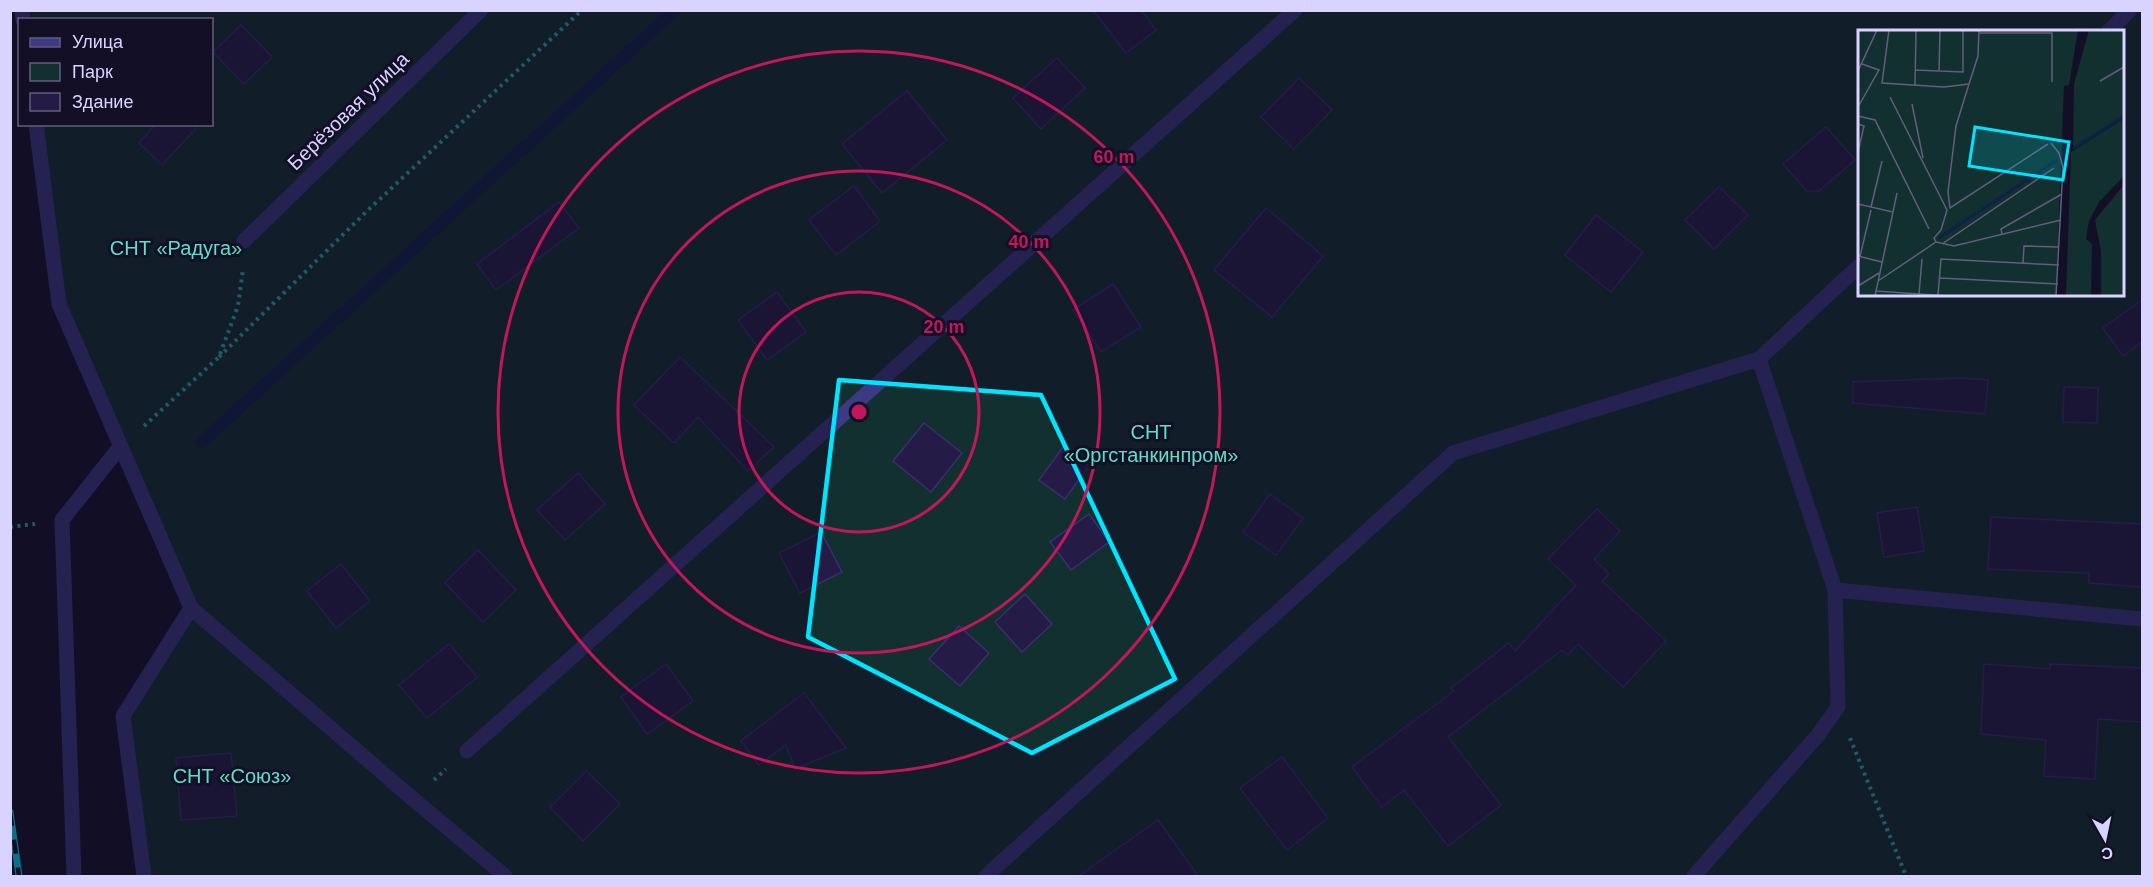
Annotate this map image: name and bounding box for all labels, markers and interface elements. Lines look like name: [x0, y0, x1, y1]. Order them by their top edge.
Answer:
legend: [18, 18, 213, 126]
inset map: [1858, 30, 2123, 296]
text: Улица: [72, 32, 124, 52]
street label: Берёзовая улица: [283, 47, 414, 174]
text: Парк: [72, 62, 113, 82]
text: Здание: [72, 92, 133, 112]
text: 60 m: [1093, 147, 1135, 167]
text: 40 m: [1008, 232, 1050, 252]
park label: СНТ «Радуга»: [110, 237, 242, 259]
text: 20 m: [923, 317, 965, 337]
centre of rings: [849, 402, 869, 422]
park label: СНТ «Оргстанкинпром»: [1064, 421, 1238, 466]
park label: СНТ «Союз»: [173, 765, 291, 787]
north arrow: [2075, 809, 2135, 869]
text: С: [2100, 844, 2114, 863]

